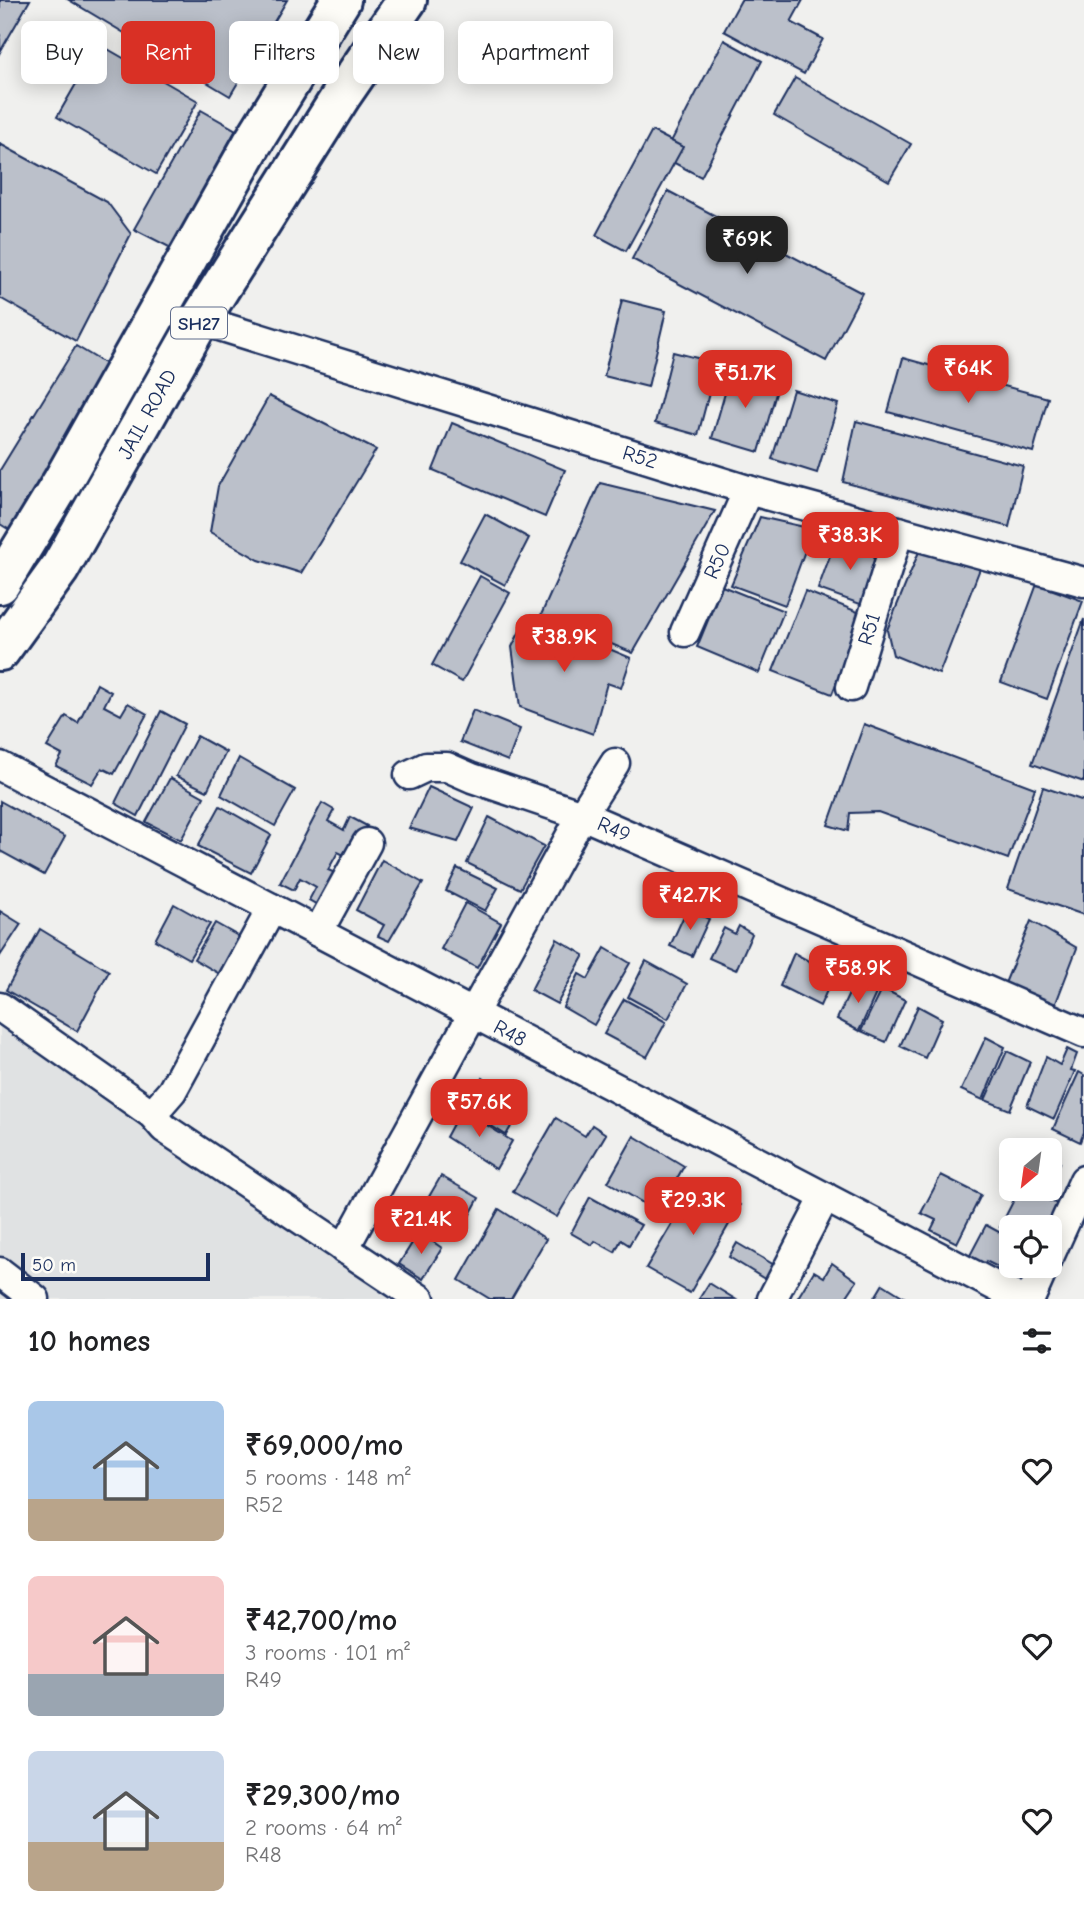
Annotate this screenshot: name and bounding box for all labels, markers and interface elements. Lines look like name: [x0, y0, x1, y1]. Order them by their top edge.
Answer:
chip: Buy: [21, 21, 107, 84]
chip: Rent: [121, 21, 215, 84]
chip: Filters: [229, 21, 339, 84]
chip: New: [353, 21, 444, 84]
chip: Apartment: [458, 21, 613, 84]
pin: ₹69K: [706, 216, 788, 276]
text: ₹69K: [722, 225, 772, 252]
road number: SH27: [171, 308, 227, 338]
pin: ₹64K: [927, 346, 1009, 405]
pin: ₹51.7K: [688, 350, 802, 410]
text: ₹64K: [944, 354, 992, 381]
text: ₹51.7K: [714, 359, 776, 386]
street label: JAIL ROAD: [113, 365, 181, 463]
street label: R52: [620, 440, 660, 474]
pin: ₹38.3K: [793, 512, 907, 572]
text: ₹38.3K: [818, 521, 882, 548]
street label: R50: [699, 539, 735, 583]
street label: R51: [853, 610, 885, 648]
pin: ₹38.9K: [507, 614, 621, 674]
text: ₹38.9K: [531, 623, 597, 650]
street label: R49: [594, 811, 634, 847]
pin: ₹42.7K: [633, 872, 747, 932]
text: ₹42.7K: [659, 881, 721, 908]
pin: ₹58.9K: [801, 946, 915, 1005]
text: ₹58.9K: [825, 954, 891, 981]
street label: R48: [490, 1015, 530, 1051]
pin: ₹57.6K: [422, 1080, 536, 1139]
text: ₹57.6K: [447, 1088, 511, 1115]
north arrow: [999, 1138, 1062, 1200]
map controls: [999, 1138, 1062, 1278]
pin: ₹29.3K: [636, 1178, 750, 1237]
text: ₹29.3K: [660, 1186, 726, 1213]
pin: ₹21.4K: [364, 1196, 478, 1256]
text: ₹21.4K: [390, 1205, 452, 1232]
button: locate: [999, 1215, 1062, 1278]
scale bar: [21, 1250, 210, 1282]
text: 50 m: [32, 1254, 76, 1276]
icon: filters: [1018, 1322, 1056, 1360]
text: 10 homes: [28, 1324, 150, 1359]
text: ₹69,000/mo: [245, 1428, 403, 1463]
icon: home: [84, 1429, 168, 1513]
icon: heart: [1018, 1452, 1056, 1490]
text: 5 rooms · 148 m²: [245, 1464, 411, 1491]
text: R52: [245, 1491, 283, 1518]
text: ₹42,700/mo: [245, 1603, 397, 1638]
icon: home: [84, 1604, 168, 1688]
icon: heart: [1018, 1627, 1056, 1665]
text: 3 rooms · 101 m²: [245, 1639, 410, 1666]
text: R49: [245, 1666, 282, 1693]
text: ₹29,300/mo: [245, 1778, 400, 1813]
icon: home: [84, 1779, 168, 1863]
icon: heart: [1018, 1802, 1056, 1840]
text: 2 rooms · 64 m²: [245, 1814, 402, 1841]
text: R48: [245, 1841, 282, 1868]

